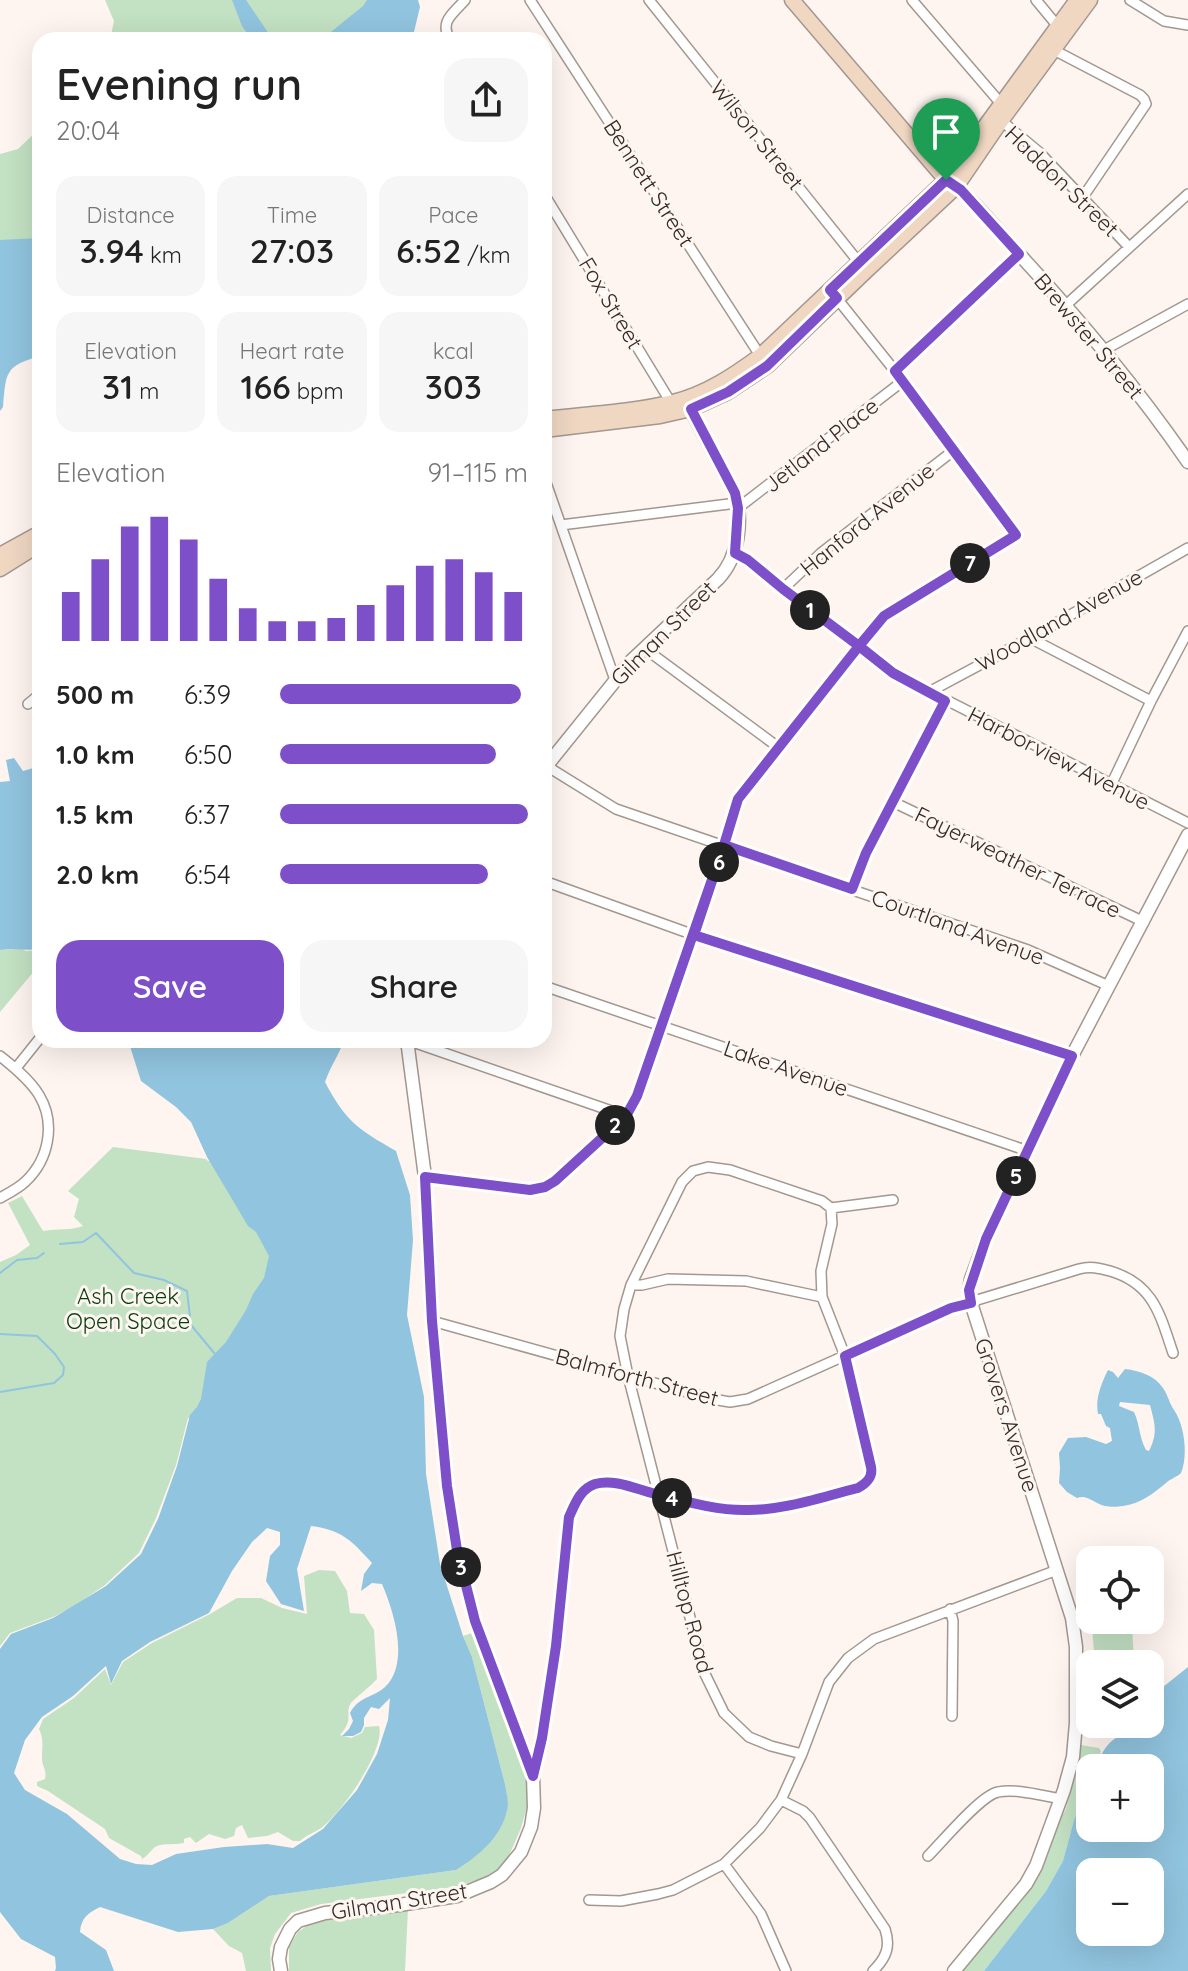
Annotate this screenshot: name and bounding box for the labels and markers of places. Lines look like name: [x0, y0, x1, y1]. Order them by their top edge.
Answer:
pin: [912, 98, 980, 180]
pin: 7: [950, 543, 990, 583]
pin: 1: [790, 590, 830, 630]
pin: 6: [699, 842, 739, 882]
pin: 2: [595, 1105, 635, 1145]
pin: 5: [996, 1156, 1036, 1196]
pin: 4: [652, 1478, 692, 1518]
pin: 3: [441, 1547, 481, 1587]

